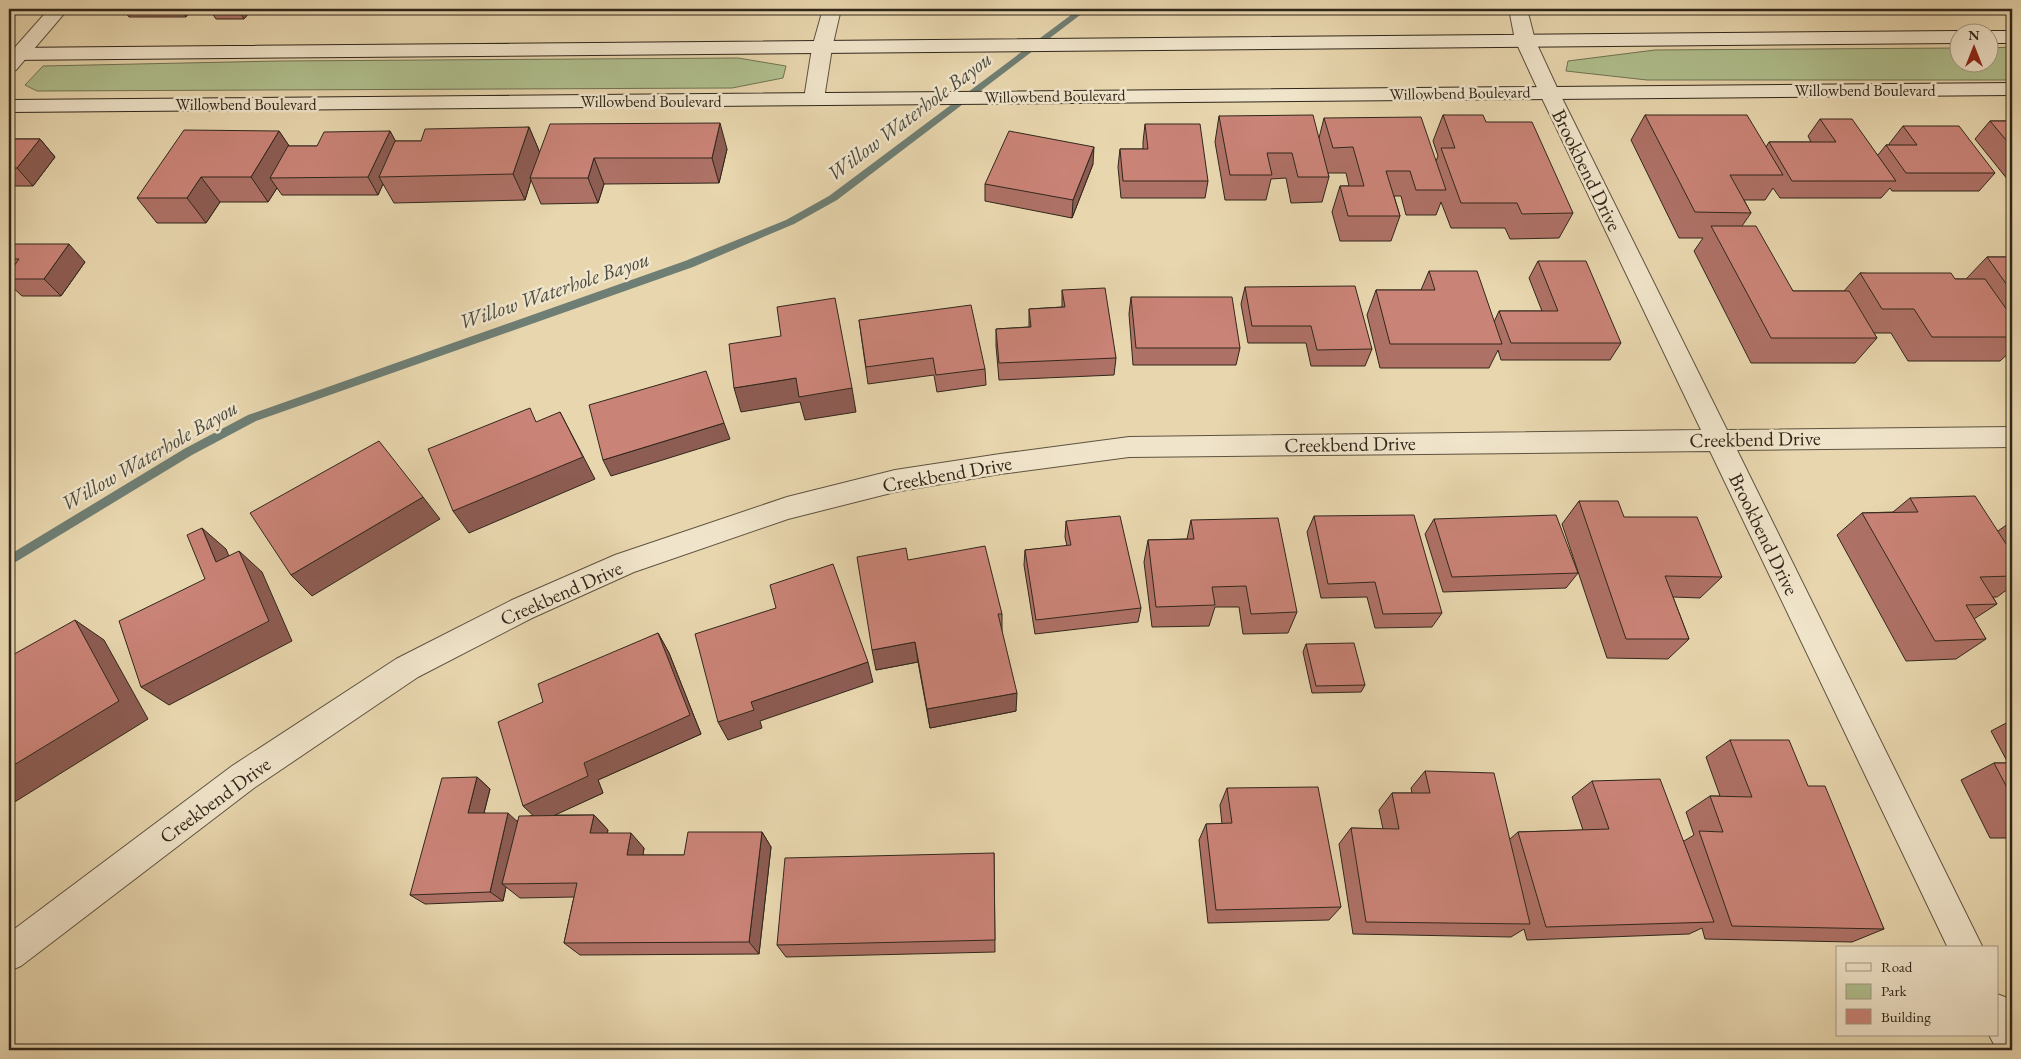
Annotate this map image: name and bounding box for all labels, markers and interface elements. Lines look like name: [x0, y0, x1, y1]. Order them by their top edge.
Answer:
north arrow: [1948, 22, 1998, 72]
text: N: [1968, 26, 1980, 44]
water label: Willow Waterhole Bayou: [821, 45, 997, 187]
street label: Willowbend Boulevard: [1794, 80, 1937, 101]
street label: Willowbend Boulevard: [1389, 81, 1532, 105]
street label: Willowbend Boulevard: [984, 84, 1127, 108]
street label: Willowbend Boulevard: [580, 91, 723, 112]
street label: Willowbend Boulevard: [175, 94, 318, 115]
street label: Brookbend Drive: [1546, 105, 1628, 236]
water label: Willow Waterhole Bayou: [455, 245, 653, 335]
water label: Willow Waterhole Bayou: [56, 393, 242, 517]
street label: Creekbend Drive: [1689, 425, 1821, 453]
street label: Creekbend Drive: [1284, 430, 1416, 458]
street label: Creekbend Drive: [880, 450, 1014, 498]
street label: Brookbend Drive: [1723, 469, 1805, 600]
street label: Creekbend Drive: [496, 554, 626, 632]
street label: Creekbend Drive: [154, 751, 276, 849]
legend: [1836, 946, 1998, 1036]
text: Road: [1881, 957, 1913, 976]
text: Park: [1881, 981, 1908, 1000]
text: Building: [1881, 1007, 1931, 1026]

